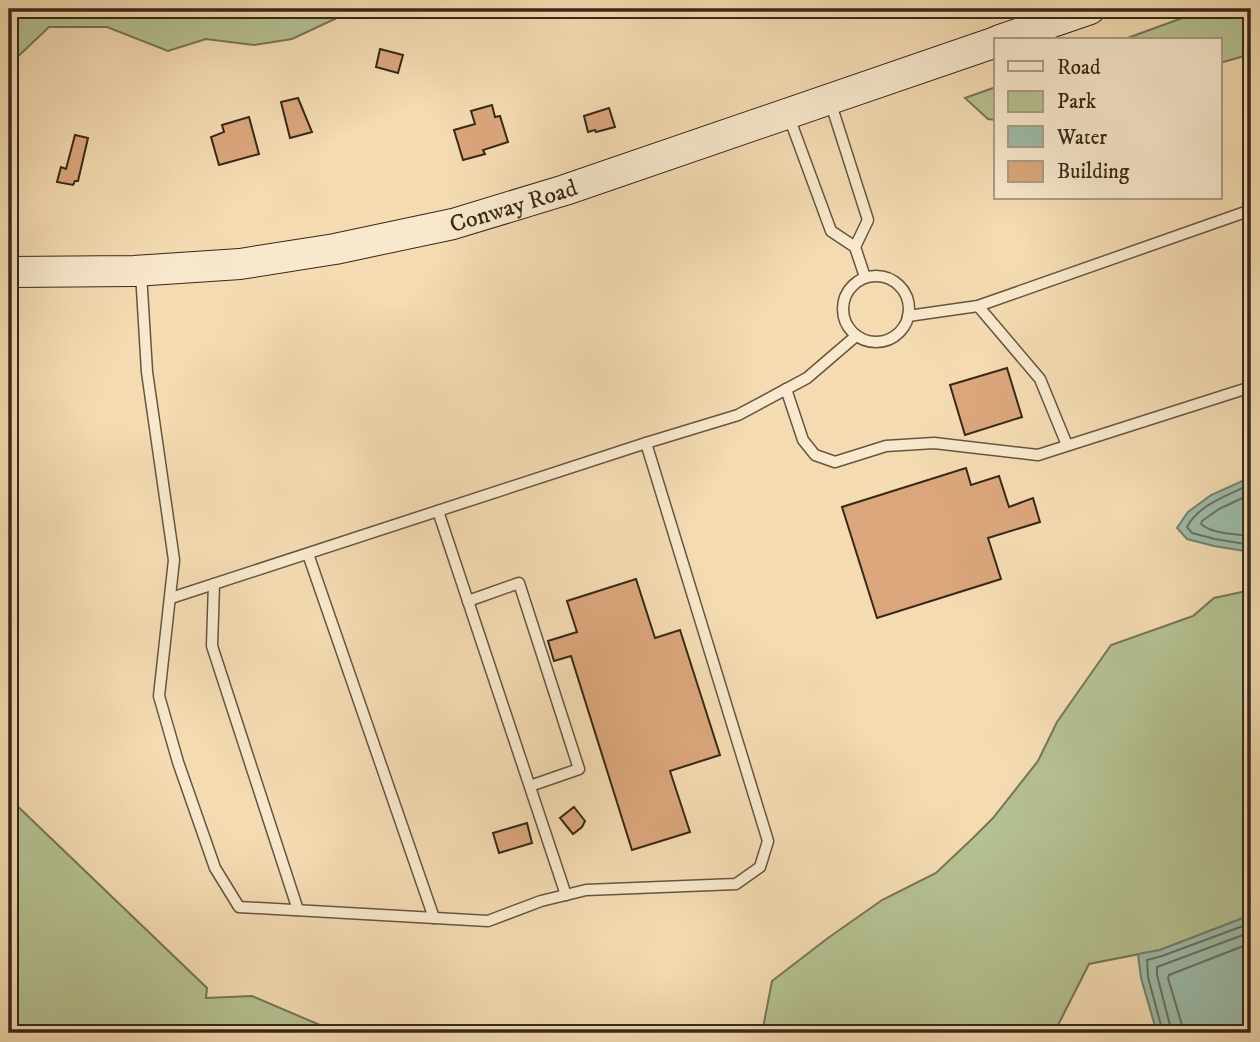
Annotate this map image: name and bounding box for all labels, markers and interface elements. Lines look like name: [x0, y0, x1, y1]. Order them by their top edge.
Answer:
legend: [994, 38, 1222, 200]
text: Road: [1057, 55, 1101, 81]
text: Park: [1057, 89, 1097, 115]
text: Water: [1056, 125, 1107, 151]
text: Building: [1057, 159, 1130, 185]
street label: Conway Road: [446, 173, 581, 240]

